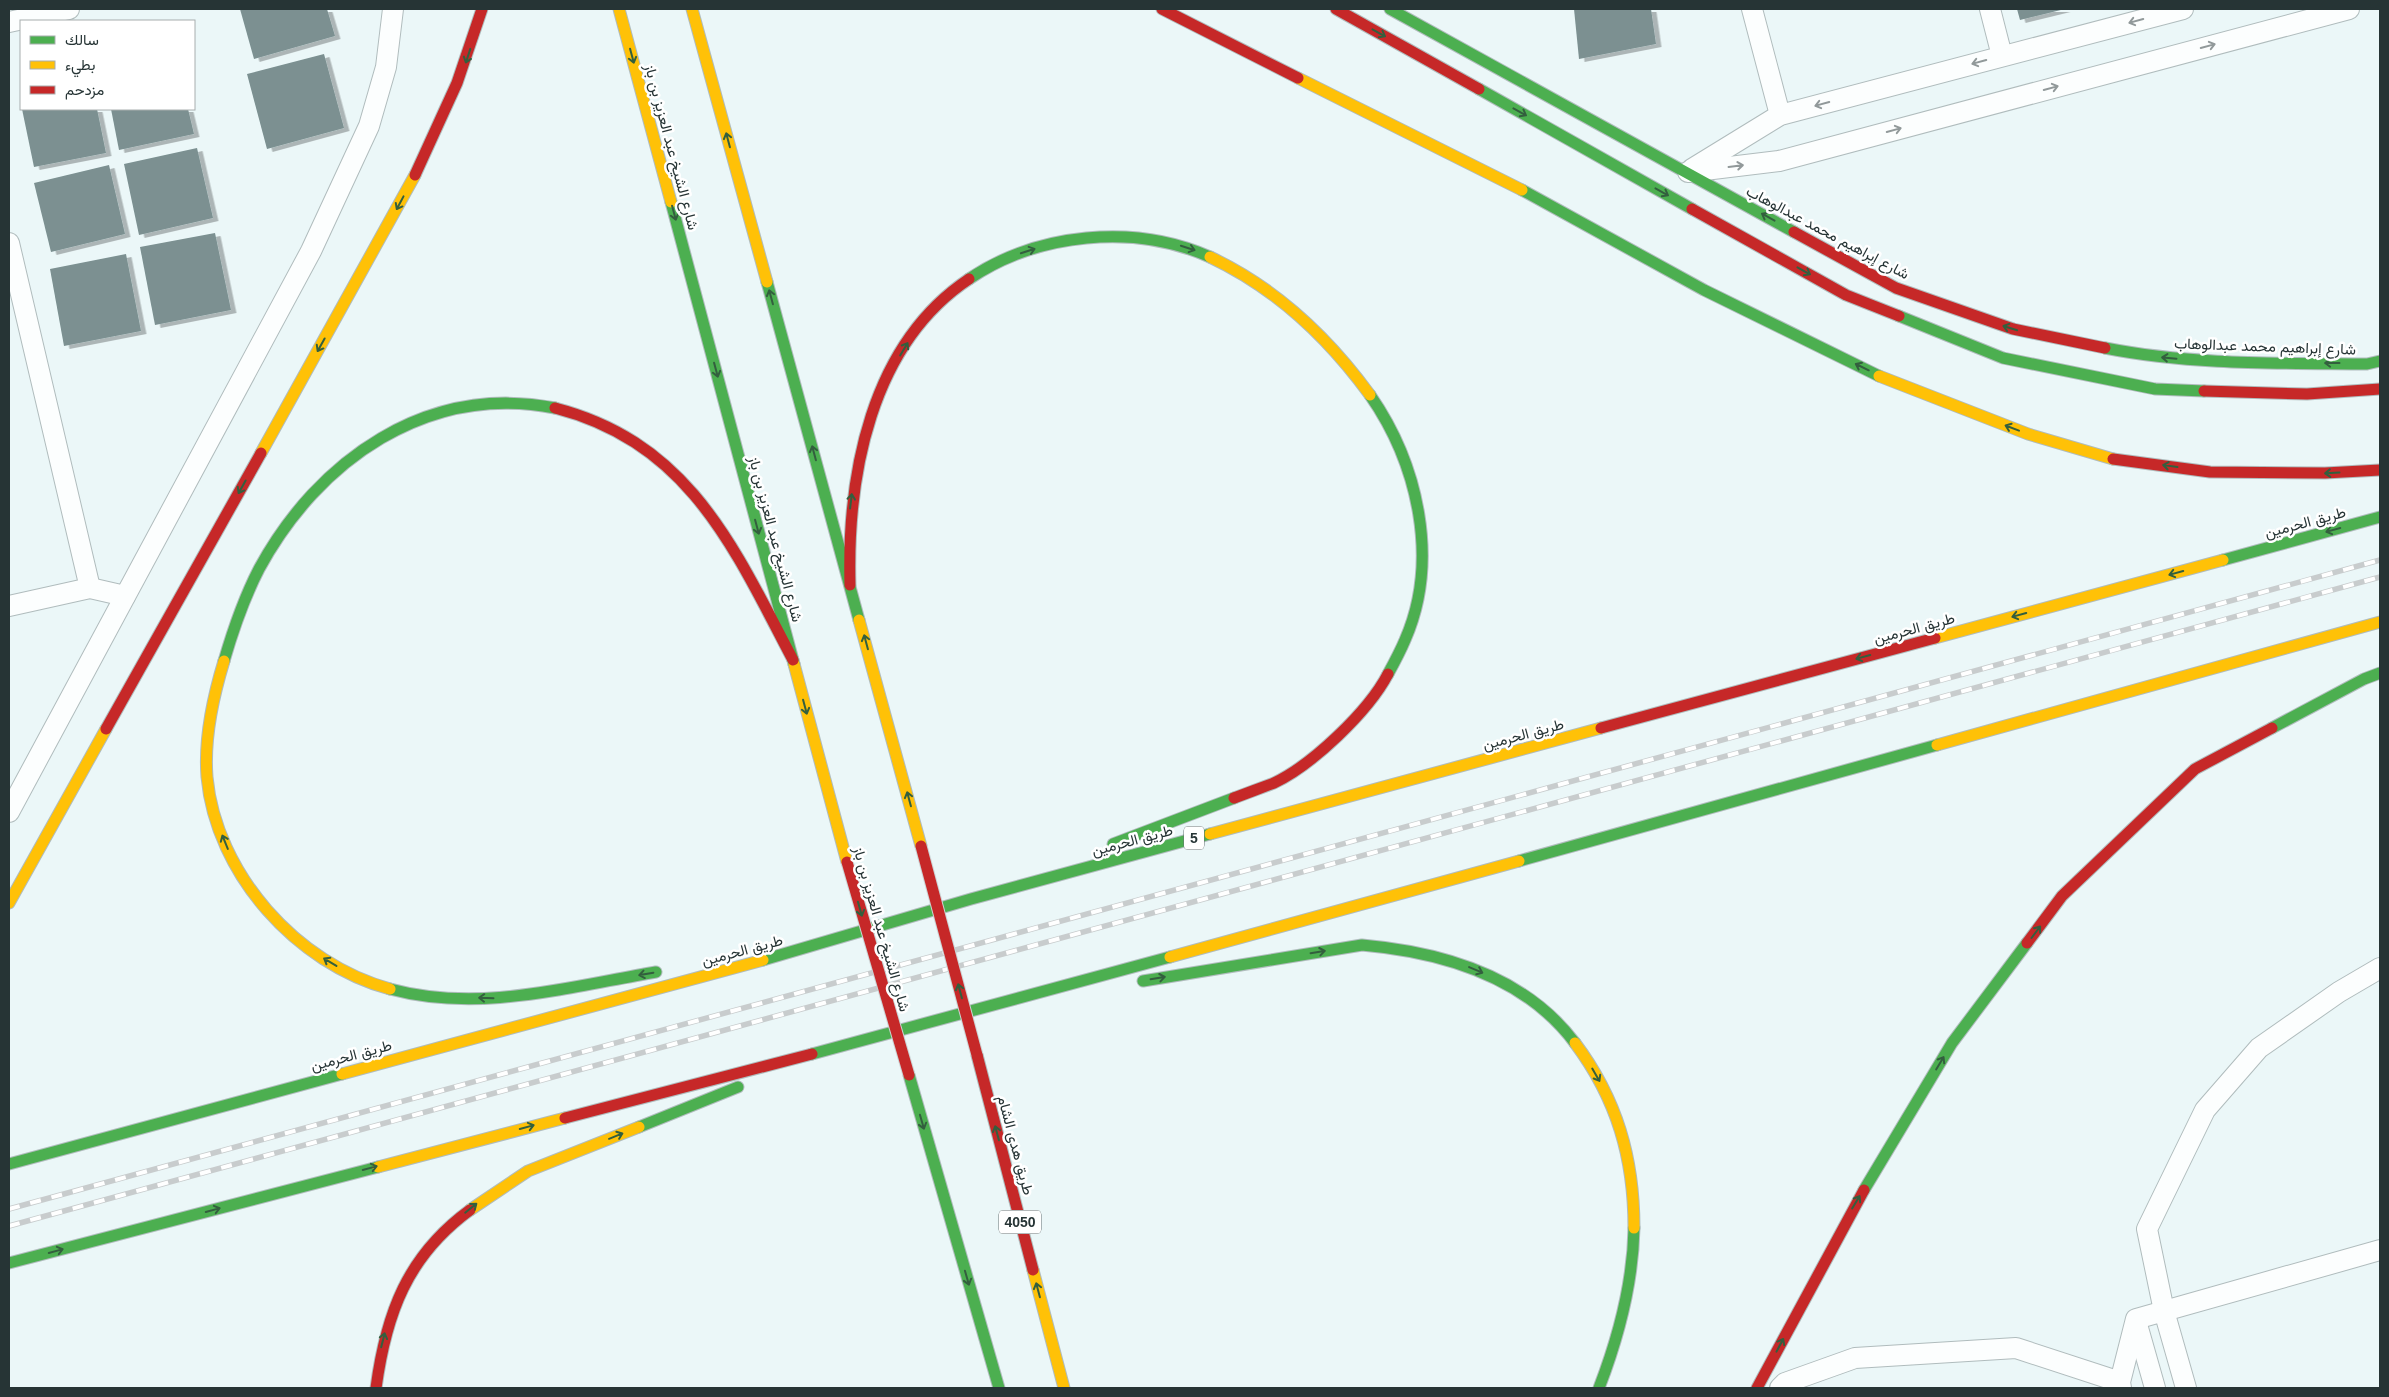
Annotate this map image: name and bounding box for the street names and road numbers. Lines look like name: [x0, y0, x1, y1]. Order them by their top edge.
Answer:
street label: شارع الشيخ عبد العزيز بن باز: [639, 61, 702, 233]
street label: شارع إبراهيم محمد عبدالوهاب: [1742, 182, 1912, 285]
street label: شارع إبراهيم محمد عبدالوهاب: [2174, 334, 2356, 361]
street label: شارع الشيخ عبد العزيز بن باز: [743, 453, 806, 625]
street label: طريق الحرمين: [2263, 503, 2348, 543]
street label: طريق الحرمين: [1872, 609, 1957, 649]
street label: طريق الحرمين: [1481, 715, 1566, 755]
street label: طريق الحرمين: [1090, 821, 1175, 861]
road number: 5: [1184, 826, 1204, 850]
street label: شارع الشيخ عبد العزيز بن باز: [847, 844, 914, 1014]
street label: طريق الحرمين: [700, 931, 785, 971]
street label: طريق الحرمين: [309, 1036, 394, 1076]
street label: طريق هدى الشام: [993, 1093, 1038, 1197]
road number: 4050: [999, 1210, 1041, 1234]

